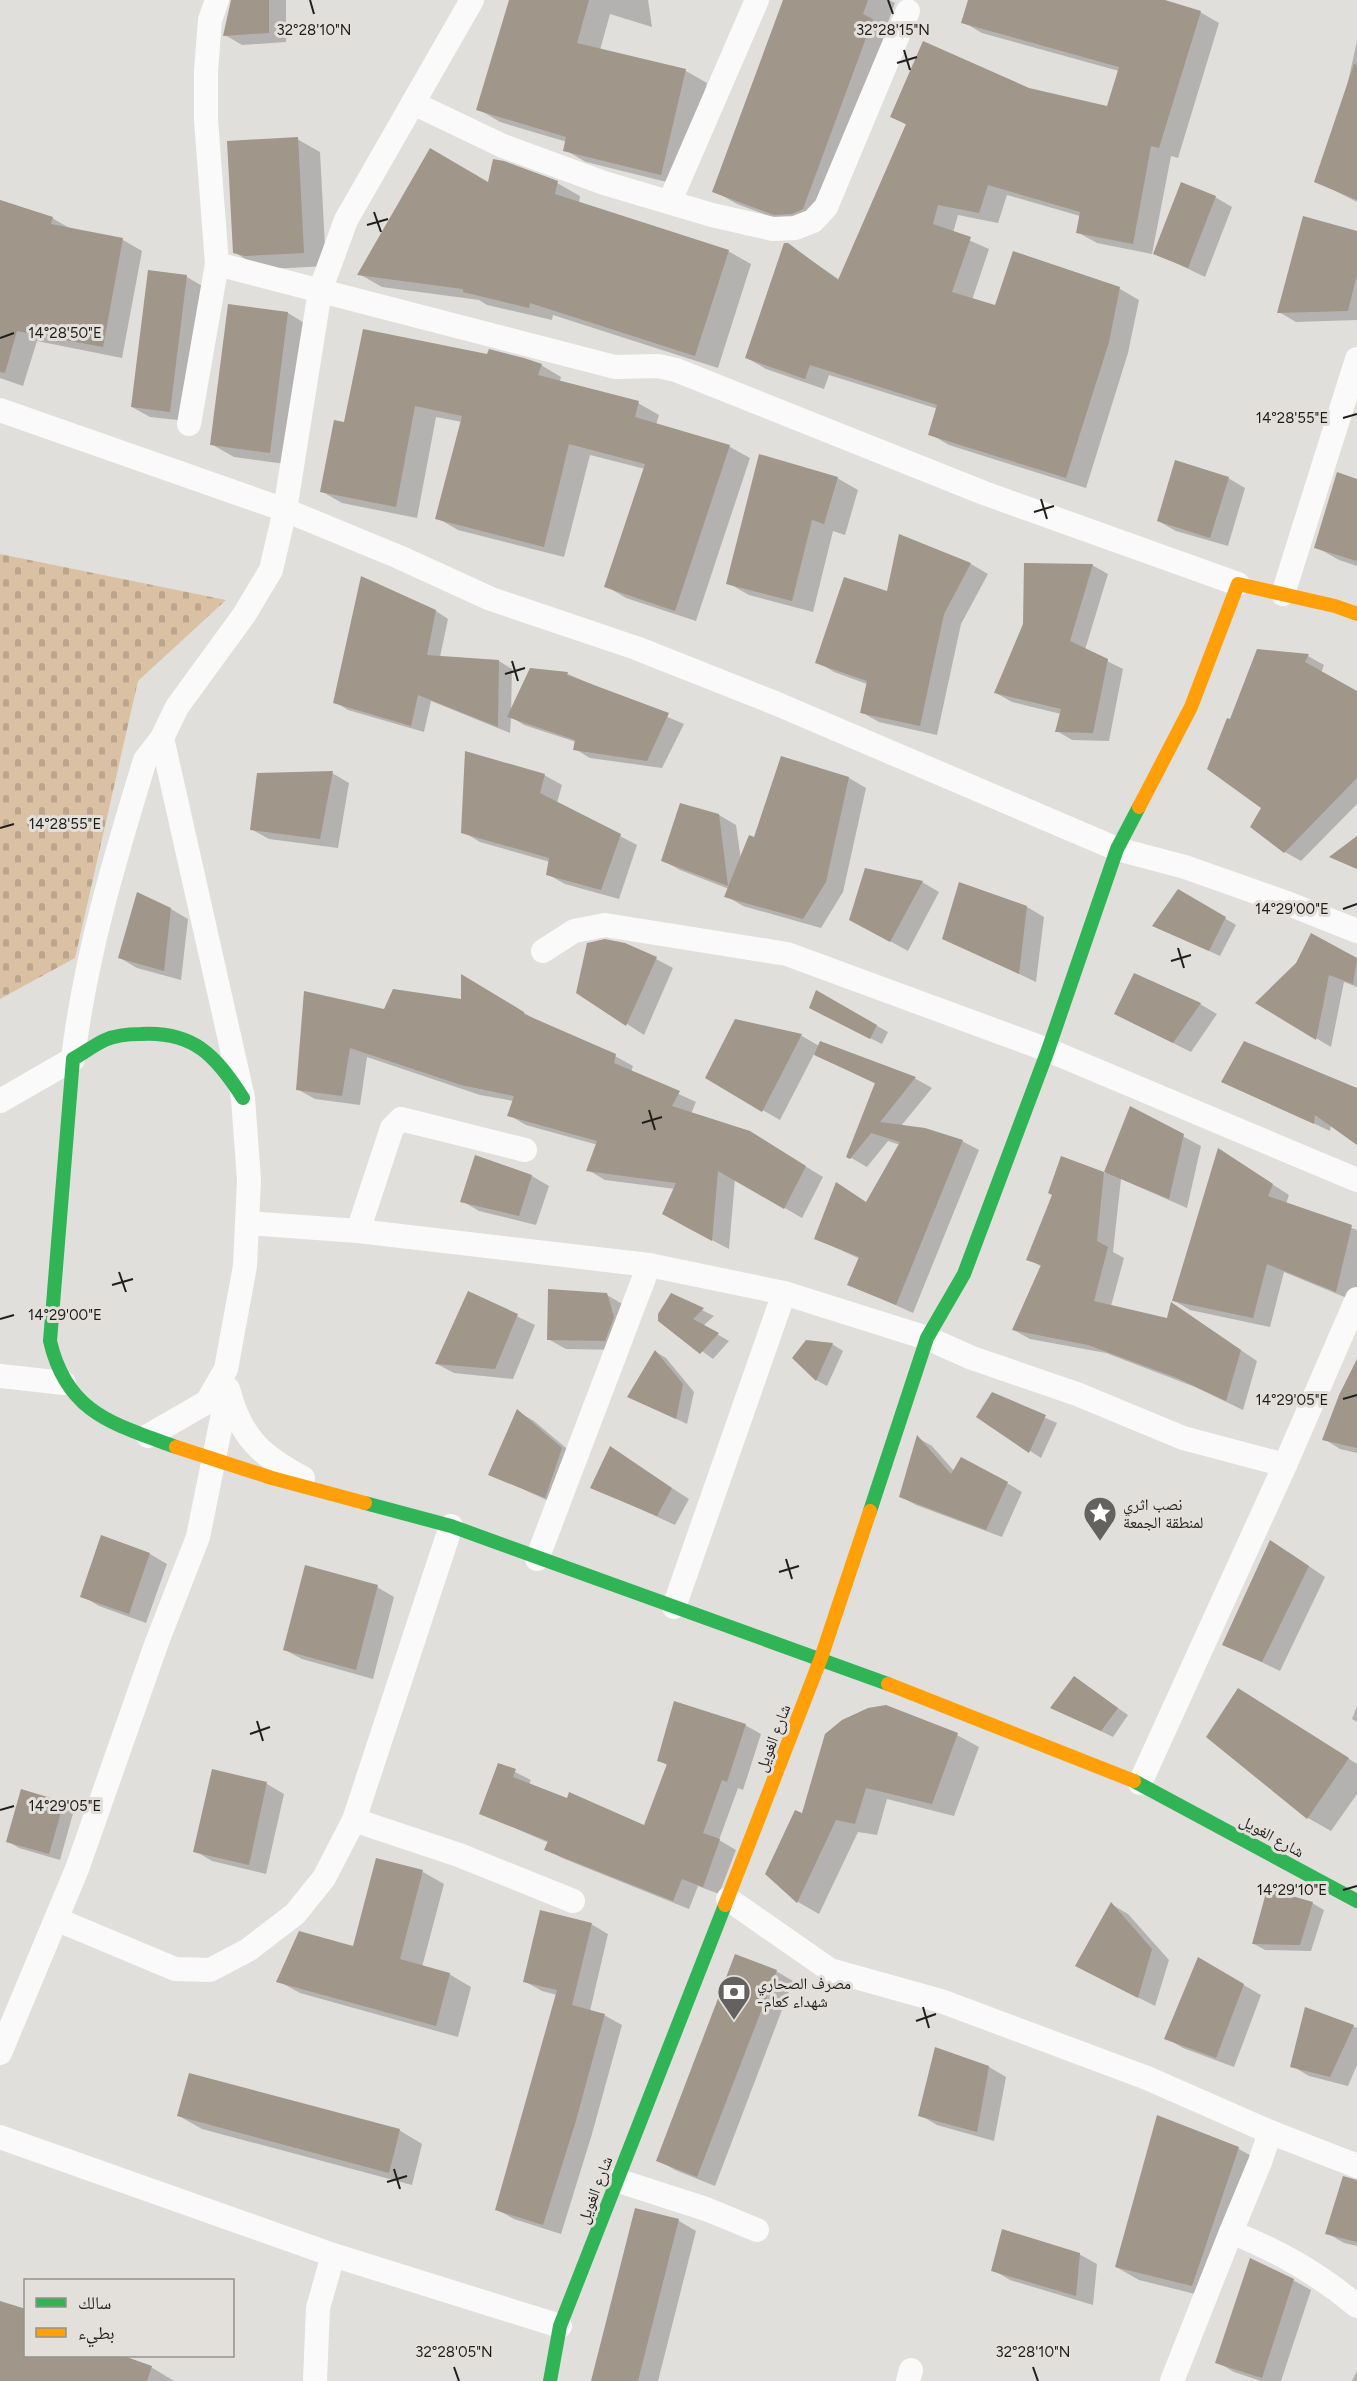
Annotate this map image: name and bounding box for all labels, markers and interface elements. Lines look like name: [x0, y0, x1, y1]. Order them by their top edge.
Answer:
text: 32°28'10"N: [277, 21, 351, 39]
text: 32°28'15"N: [856, 21, 930, 39]
text: 14°28'50"E: [28, 324, 102, 342]
text: 14°28'55"E: [1256, 409, 1328, 427]
text: 14°28'55"E: [29, 815, 101, 833]
text: 14°29'00"E: [1255, 900, 1329, 918]
text: 14°29'00"E: [28, 1306, 102, 1324]
text: 14°29'05"E: [1256, 1391, 1328, 1409]
place icon: نصب اثري لمنطقة الجمعة: [1082, 1495, 1118, 1542]
place label: نصب اثري لمنطقة الجمعة: [1123, 1495, 1203, 1532]
street label: شارع الغويل: [751, 1702, 795, 1775]
text: 14°29'05"E: [29, 1797, 101, 1815]
street label: شارع الغويل: [1236, 1811, 1307, 1862]
text: 14°29'10"E: [1257, 1881, 1327, 1899]
bank icon: مصرف الصحاري -شهداء كعام: [716, 1974, 752, 2021]
place label: مصرف الصحاري -شهداء كعام: [757, 1974, 851, 2012]
street label: شارع الغويل: [573, 2154, 617, 2227]
legend: [24, 2279, 234, 2357]
text: سالك: [78, 2292, 111, 2314]
text: بطيء: [78, 2322, 115, 2348]
text: 32°28'05"N: [415, 2343, 493, 2361]
text: 32°28'10"N: [996, 2343, 1070, 2361]

